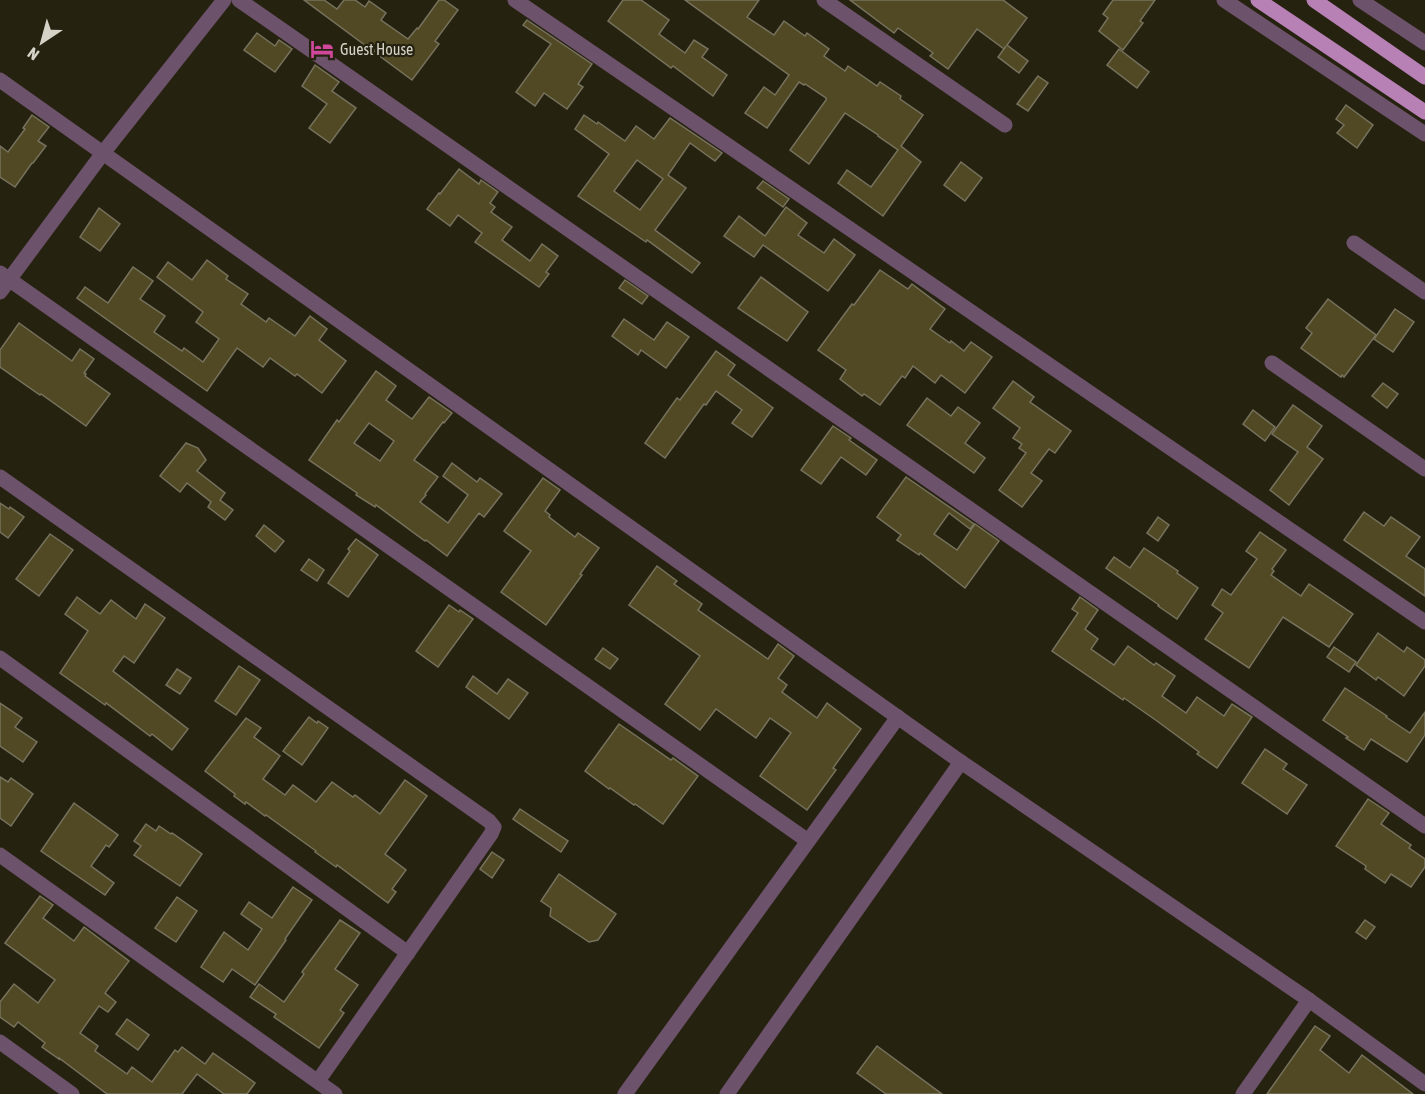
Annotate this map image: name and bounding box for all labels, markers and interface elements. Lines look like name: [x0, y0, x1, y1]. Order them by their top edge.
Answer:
north arrow: [12, 12, 72, 72]
hotel icon: Guest House: [309, 36, 335, 62]
place label: Guest House: [340, 40, 413, 58]
text: N: [24, 44, 42, 64]

